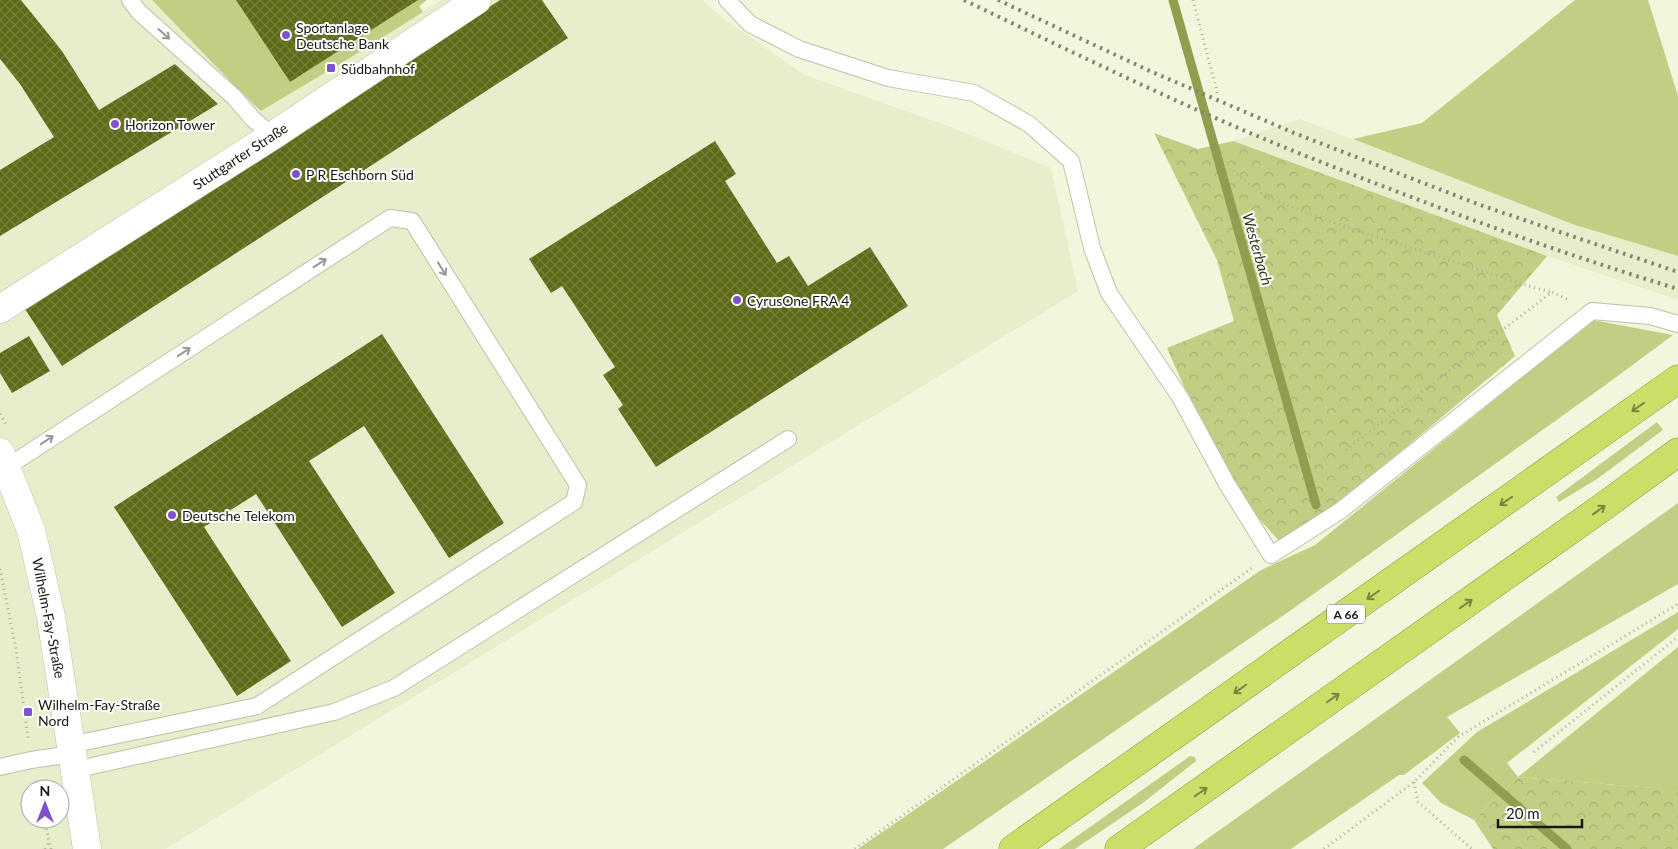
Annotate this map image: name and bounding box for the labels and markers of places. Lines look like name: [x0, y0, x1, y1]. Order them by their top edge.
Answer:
place label: Sportanlage Deutsche Bank: [296, 19, 390, 52]
marker: Sportanlage Deutsche Bank: [280, 29, 292, 41]
place label: Südbahnhof: [341, 60, 415, 77]
marker: Südbahnhof: [325, 62, 337, 74]
place label: Horizon Tower: [125, 116, 215, 133]
marker: Horizon Tower: [109, 118, 121, 130]
place label: P R Eschborn Süd: [306, 166, 414, 183]
marker: P R Eschborn Süd: [290, 168, 302, 180]
place label: CyrusOne FRA 4: [747, 292, 849, 309]
marker: CyrusOne FRA 4: [731, 294, 743, 306]
place label: Deutsche Telekom: [182, 507, 295, 524]
marker: Deutsche Telekom: [166, 509, 178, 521]
place label: Wilhelm-Fay-Straße Nord: [38, 696, 160, 729]
marker: Wilhelm-Fay-Straße Nord: [22, 706, 34, 718]

